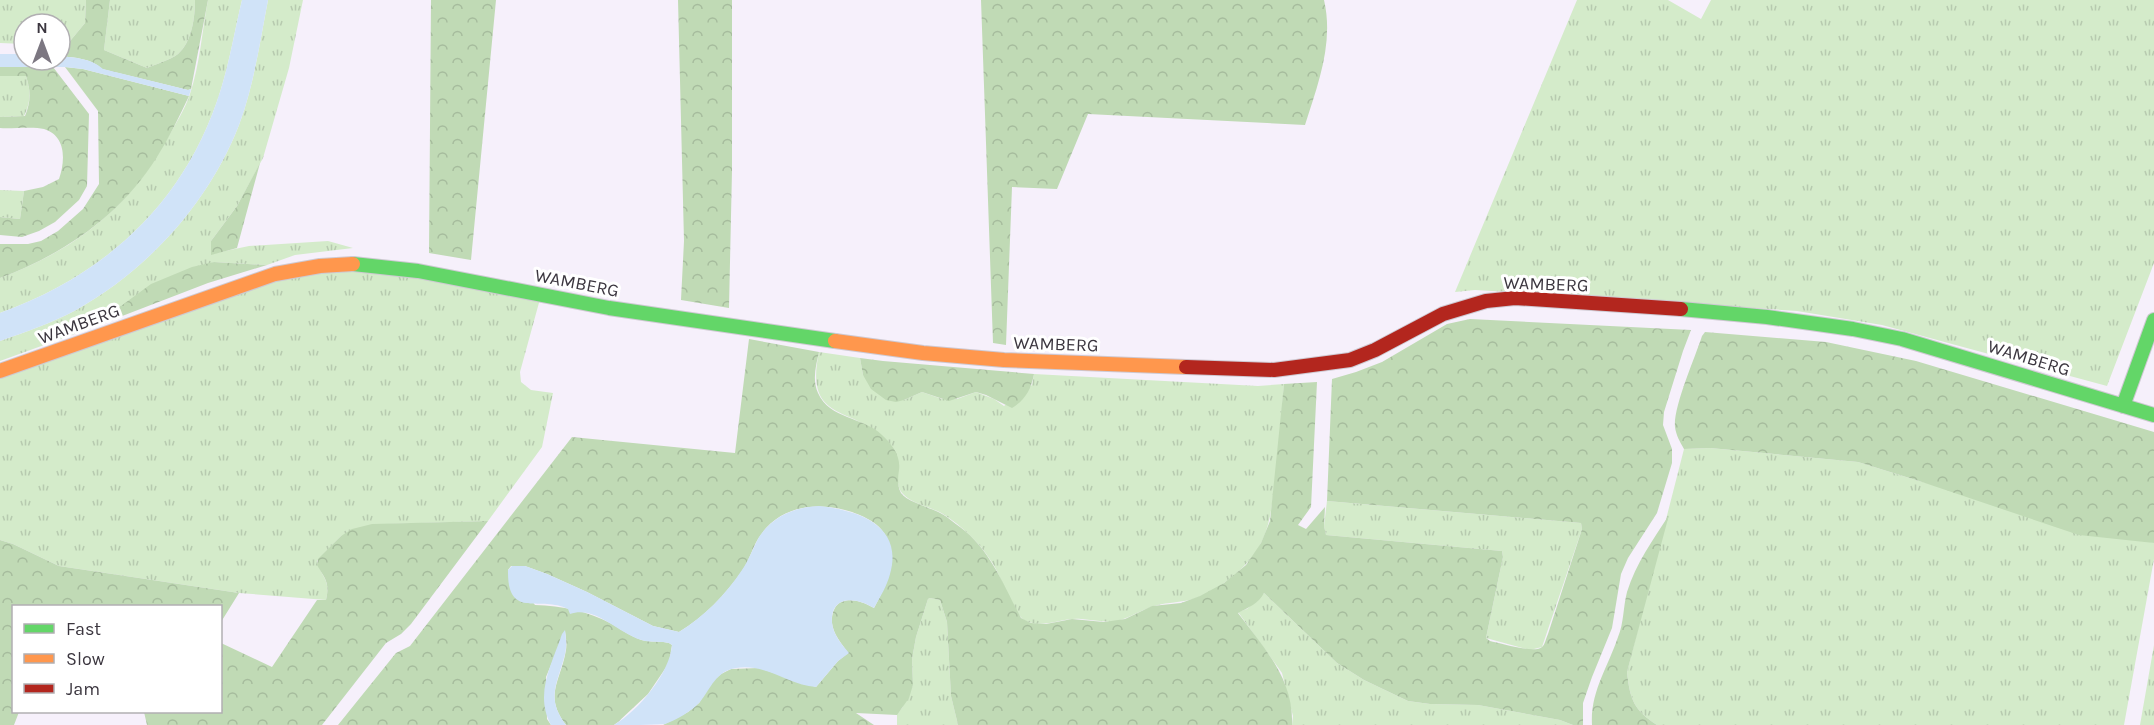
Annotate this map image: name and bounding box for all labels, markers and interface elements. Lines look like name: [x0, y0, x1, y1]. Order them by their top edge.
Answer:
north arrow: [12, 12, 72, 72]
text: N: [36, 18, 48, 37]
street label: WAMBERG: [533, 264, 621, 302]
street label: WAMBERG: [1503, 272, 1589, 296]
street label: WAMBERG: [35, 299, 123, 349]
street label: WAMBERG: [1013, 332, 1099, 356]
street label: WAMBERG: [1985, 335, 2073, 381]
legend: [12, 605, 222, 713]
text: Fast: [66, 618, 101, 640]
text: Slow: [66, 648, 105, 670]
text: Jam: [66, 678, 100, 700]

